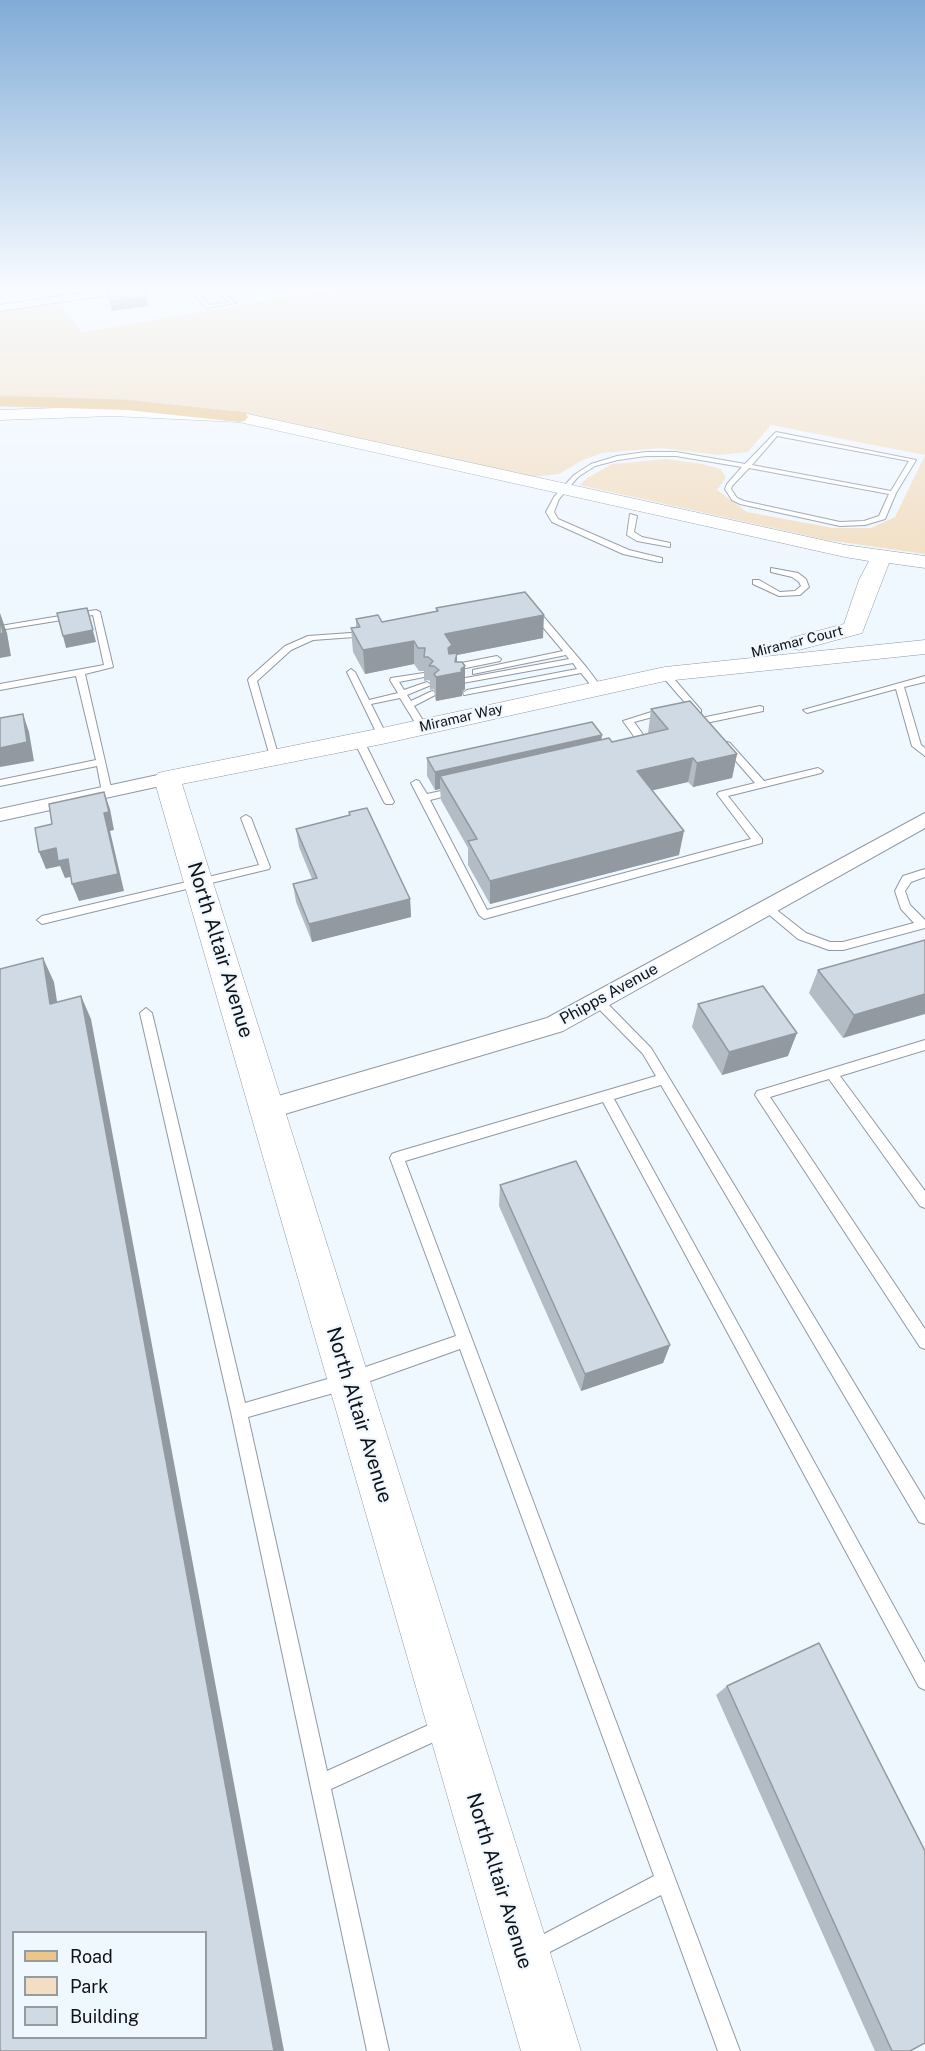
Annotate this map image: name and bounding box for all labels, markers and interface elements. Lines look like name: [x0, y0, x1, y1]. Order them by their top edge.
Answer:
street label: Miramar Court: [749, 622, 845, 662]
street label: Miramar Way: [418, 700, 504, 736]
street label: North Altair Avenue: [182, 859, 258, 1041]
street label: Phipps Avenue: [556, 959, 662, 1029]
street label: North Altair Avenue: [321, 1324, 397, 1506]
street label: North Altair Avenue: [461, 1790, 537, 1972]
legend: [12, 1931, 207, 2039]
text: Road: [70, 1946, 113, 1967]
text: Park: [70, 1976, 108, 1997]
text: Building: [70, 2006, 139, 2027]

